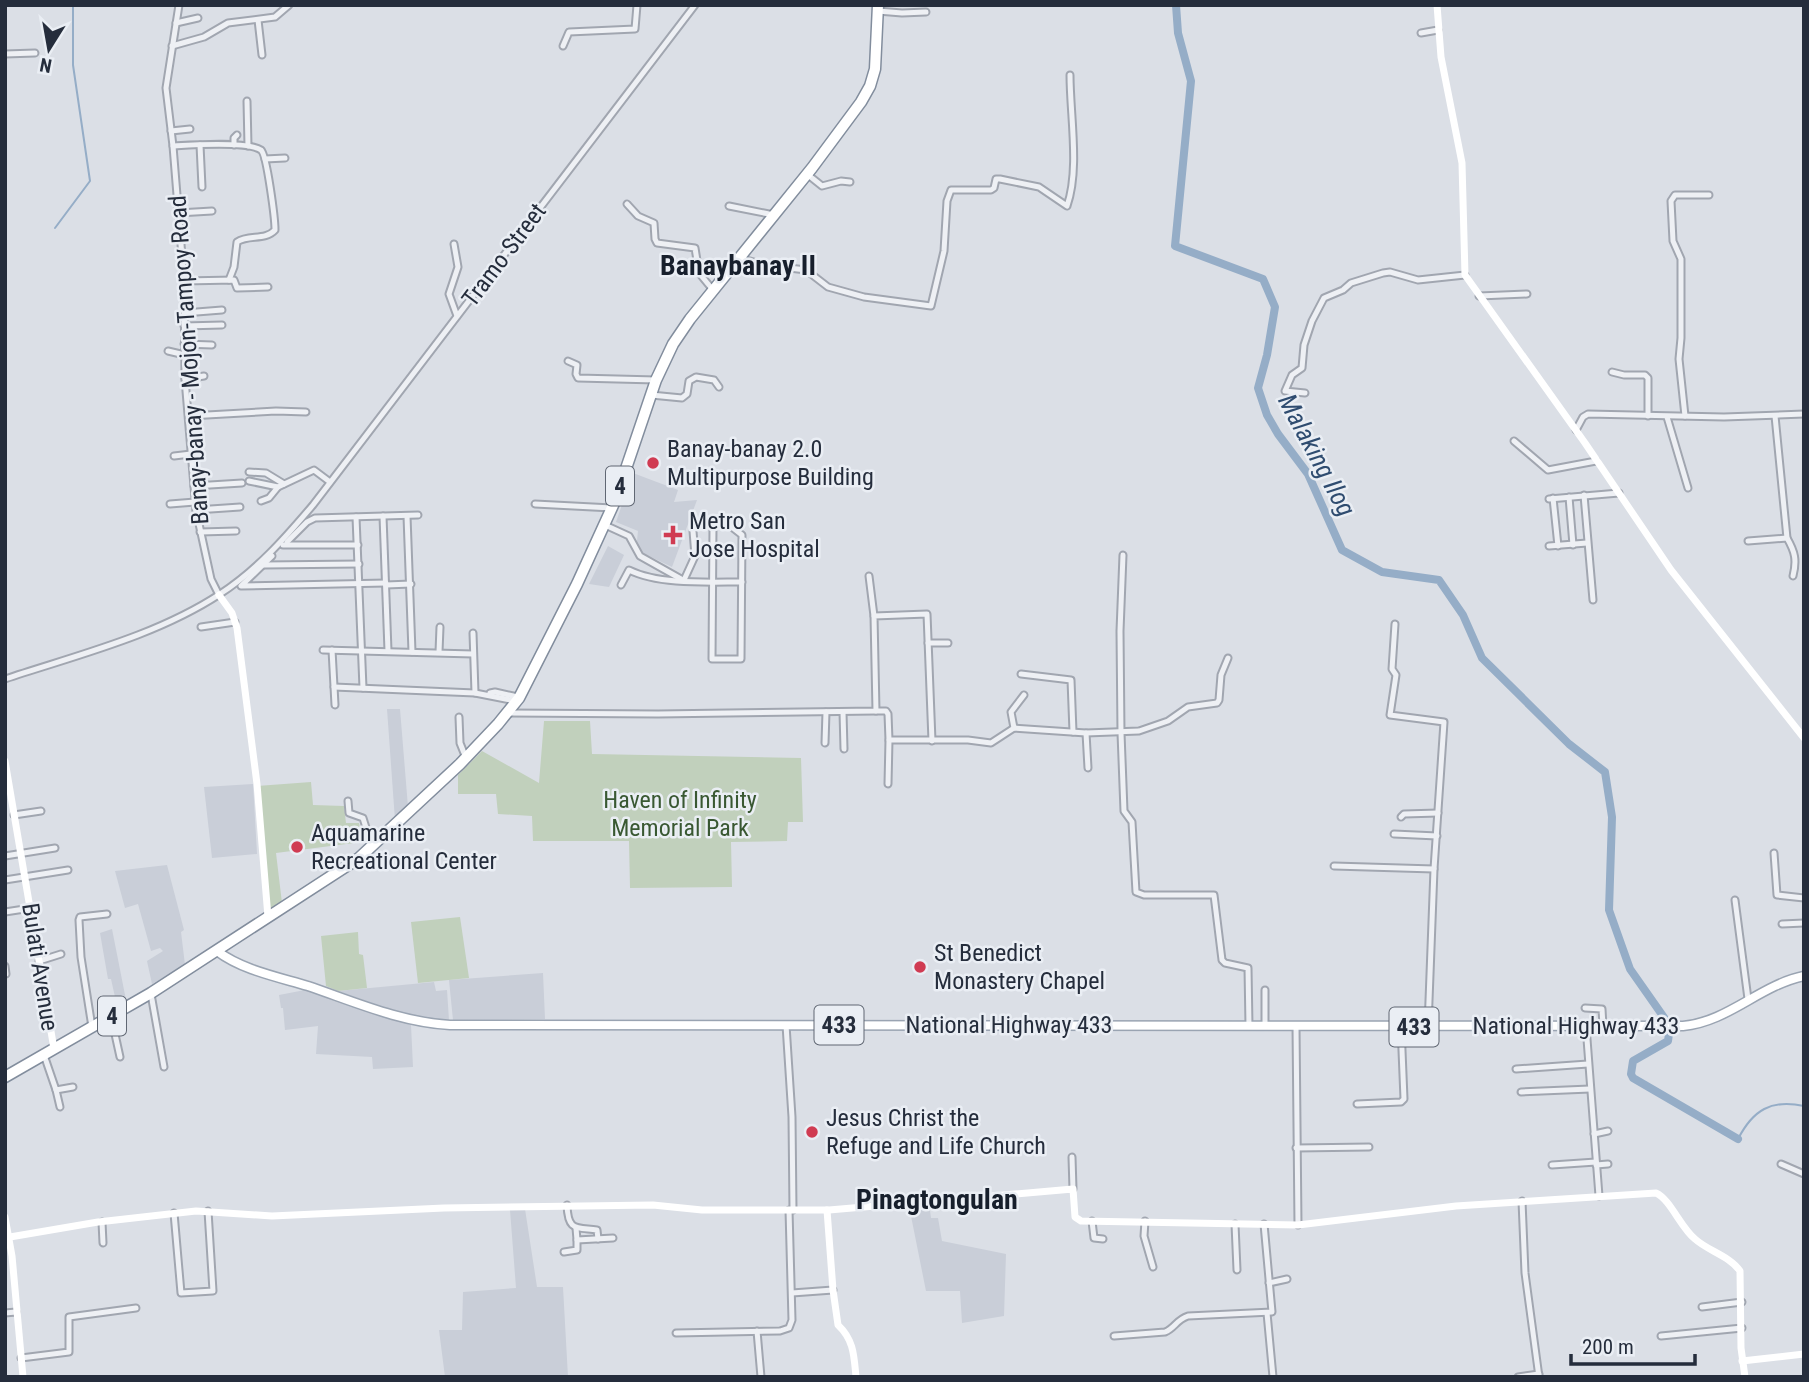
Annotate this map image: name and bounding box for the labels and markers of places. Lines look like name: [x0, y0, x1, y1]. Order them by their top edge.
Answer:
place label: Banay-banay 2.0 Multipurpose Building: [667, 435, 874, 491]
marker: Banay-banay 2.0 Multipurpose Building: [645, 455, 661, 471]
place label: Metro San Jose Hospital: [689, 507, 820, 563]
marker: Metro San Jose Hospital: [663, 525, 683, 545]
place label: Aquamarine Recreational Center: [311, 819, 497, 875]
marker: Aquamarine Recreational Center: [289, 839, 305, 855]
place label: St Benedict Monastery Chapel: [934, 939, 1105, 995]
marker: St Benedict Monastery Chapel: [912, 959, 928, 975]
place label: Jesus Christ the Refuge and Life Church: [826, 1104, 1046, 1160]
marker: Jesus Christ the Refuge and Life Church: [804, 1124, 820, 1140]

